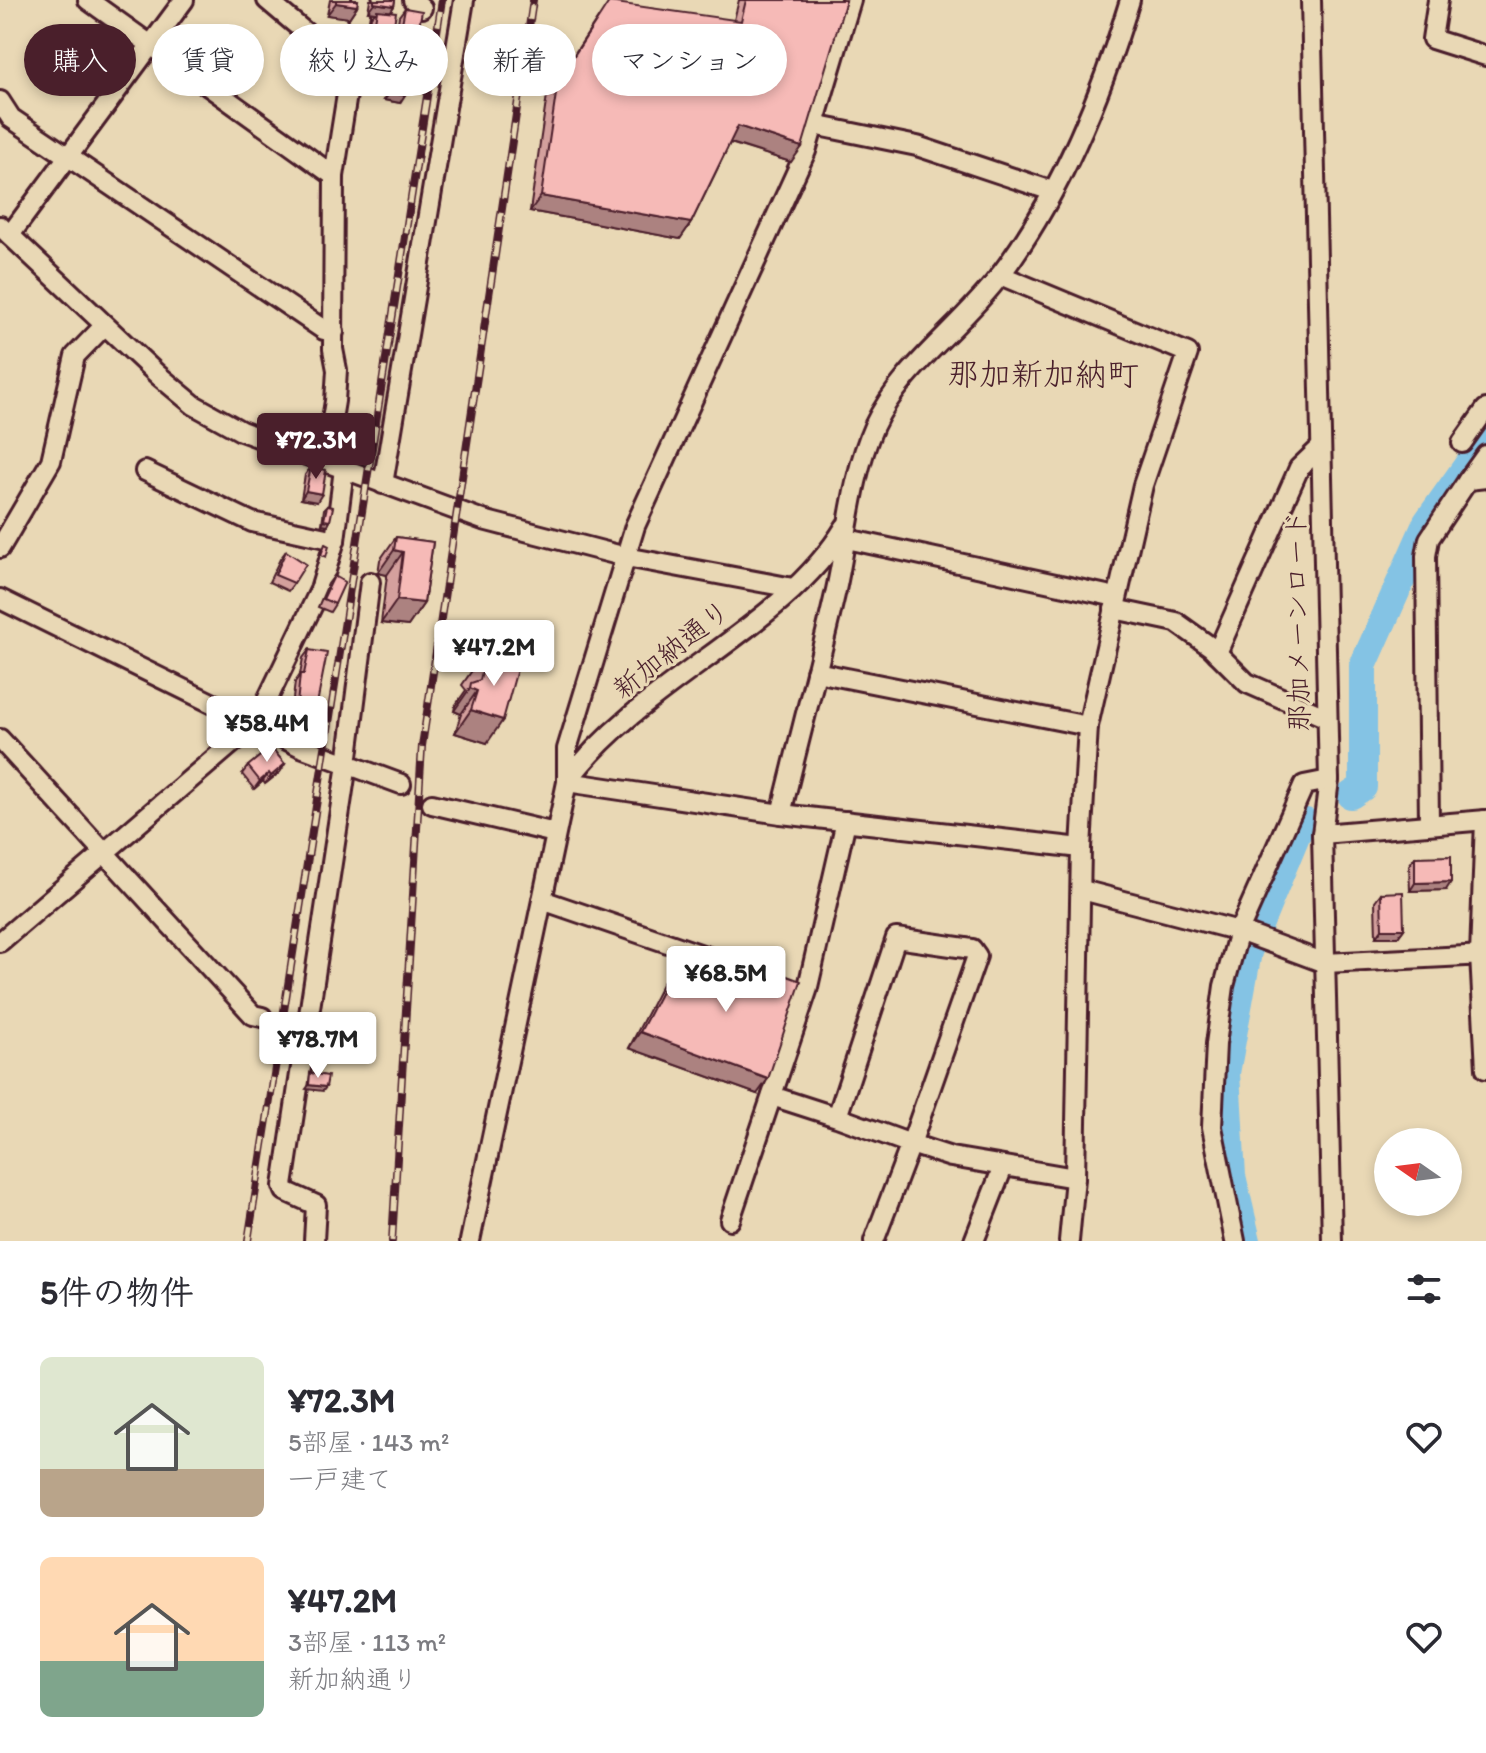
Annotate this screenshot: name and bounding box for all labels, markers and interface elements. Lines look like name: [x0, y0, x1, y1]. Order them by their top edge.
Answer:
chip: 購入: [24, 24, 136, 96]
chip: 賃貸: [152, 24, 264, 96]
chip: 絞り込み: [280, 24, 448, 96]
chip: 新着: [464, 24, 576, 96]
chip: マンション: [592, 24, 787, 96]
district label: 那加新加納町: [947, 355, 1139, 393]
pin: ¥72.3M: [251, 413, 381, 481]
text: ¥72.3M: [275, 423, 357, 455]
street label: 那加メーンロード: [1278, 510, 1316, 732]
street label: 新加納通り: [605, 593, 737, 705]
pin: ¥47.2M: [429, 620, 559, 688]
text: ¥47.2M: [452, 630, 536, 662]
pin: ¥58.4M: [202, 696, 332, 764]
text: ¥58.4M: [225, 706, 309, 738]
pin: ¥68.5M: [661, 946, 791, 1014]
text: ¥68.5M: [684, 956, 768, 988]
pin: ¥78.7M: [253, 1012, 383, 1080]
text: ¥78.7M: [277, 1022, 359, 1054]
north arrow: [1374, 1128, 1462, 1216]
map controls: [1374, 1128, 1462, 1216]
icon: filters: [1402, 1267, 1446, 1311]
text: 5件の物件: [40, 1272, 194, 1313]
text: ¥72.3M: [288, 1380, 395, 1421]
icon: home: [104, 1389, 200, 1485]
icon: heart: [1402, 1415, 1446, 1459]
text: 5部屋 · 143 m²: [288, 1426, 449, 1458]
text: 一戸建て: [288, 1463, 392, 1495]
text: ¥47.2M: [288, 1580, 397, 1621]
icon: home: [104, 1589, 200, 1685]
icon: heart: [1402, 1615, 1446, 1659]
text: 3部屋 · 113 m²: [288, 1626, 446, 1658]
text: 新加納通り: [288, 1663, 418, 1695]

